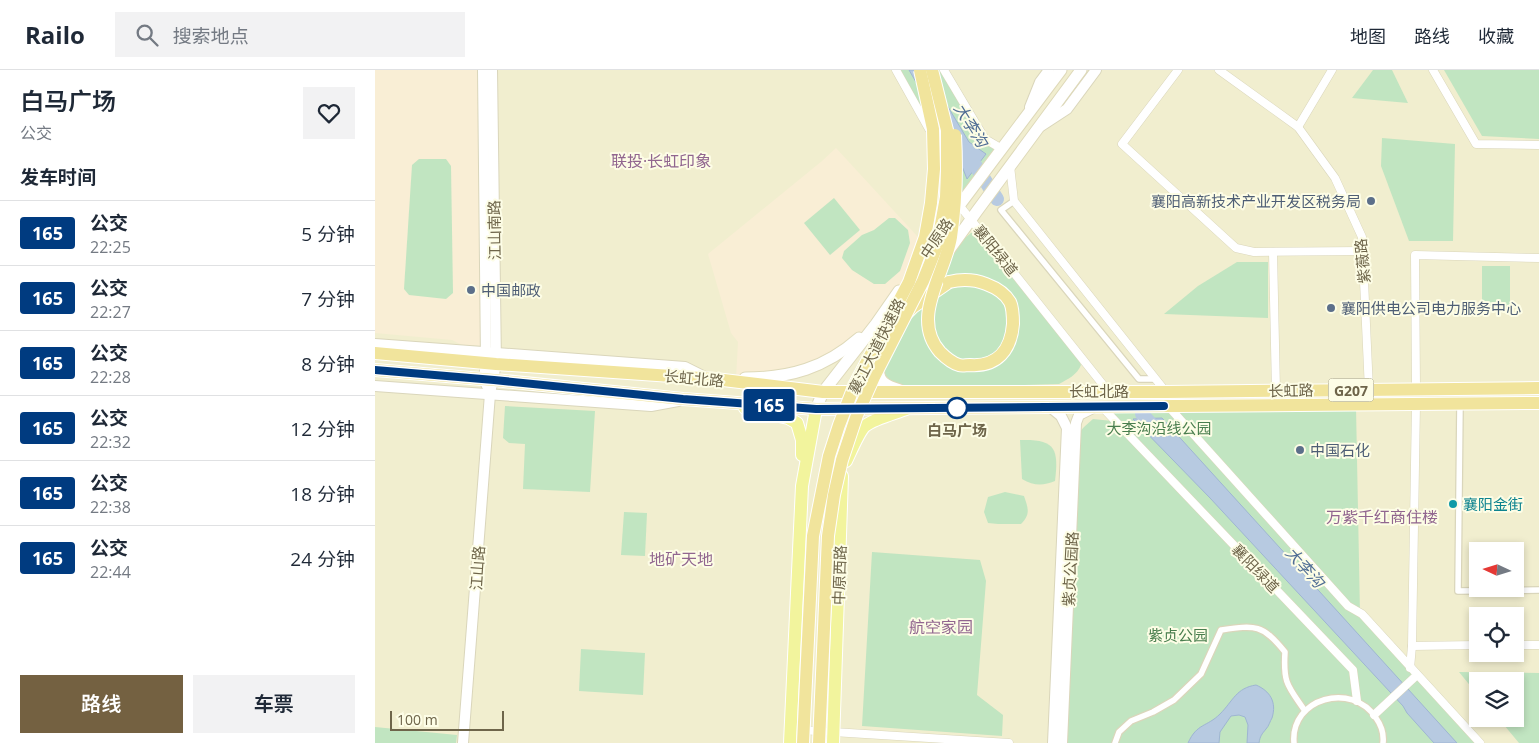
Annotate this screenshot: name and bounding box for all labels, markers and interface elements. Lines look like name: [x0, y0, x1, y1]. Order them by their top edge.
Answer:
search box: [115, 12, 465, 57]
text: Railo: [25, 18, 85, 51]
icon: search: [133, 21, 161, 49]
text: 搜索地点: [173, 23, 249, 49]
text: 地图: [1350, 24, 1386, 48]
text: 路线: [1414, 24, 1450, 48]
text: 收藏: [1478, 24, 1514, 48]
text: 白马广场: [20, 84, 116, 117]
button: heart: [303, 87, 355, 139]
water label: 大李沟: [949, 99, 994, 153]
text: 公交: [20, 122, 52, 144]
district label: 联投·长虹印象: [611, 150, 711, 172]
text: 发车时间: [20, 164, 96, 190]
place label: 襄阳高新技术产业开发区税务局: [1151, 191, 1361, 211]
marker: 襄阳高新技术产业开发区税务局: [1365, 195, 1377, 207]
street label: 江山南路: [483, 200, 505, 260]
text: 公交: [90, 210, 128, 236]
street label: 中原路: [915, 214, 957, 262]
street label: 襄阳绿道: [969, 220, 1023, 280]
text: 165: [32, 221, 63, 245]
text: 5 分钟: [301, 221, 355, 247]
text: 22:25: [90, 236, 131, 258]
street label: 紫薇路: [1350, 238, 1374, 284]
text: 公交: [90, 275, 128, 301]
place label: 中国邮政: [481, 280, 541, 300]
marker: 中国邮政: [465, 284, 477, 296]
text: 165: [32, 286, 63, 310]
text: 7 分钟: [301, 286, 355, 312]
street label: 襄江大道快速路: [843, 295, 909, 397]
place label: 襄阳供电公司电力服务中心: [1341, 298, 1521, 318]
text: 22:27: [90, 301, 131, 323]
marker: 襄阳供电公司电力服务中心: [1325, 302, 1337, 314]
text: 公交: [90, 340, 128, 366]
text: 165: [32, 351, 63, 375]
text: 8 分钟: [301, 351, 355, 377]
street label: 长虹北路: [663, 365, 725, 391]
text: 22:28: [90, 366, 131, 388]
road number: G207: [1329, 378, 1373, 402]
street label: 长虹路: [1268, 380, 1314, 400]
street label: 长虹北路: [1069, 381, 1129, 401]
line badge: 165: [740, 389, 798, 421]
text: 165: [754, 393, 784, 417]
marker: 白马广场: [946, 397, 968, 419]
text: 公交: [90, 405, 128, 431]
text: 165: [32, 416, 63, 440]
text: 12 分钟: [290, 416, 355, 442]
park label: 大李沟沿线公园: [1106, 418, 1212, 438]
place label: 白马广场: [927, 420, 987, 440]
text: 22:32: [90, 431, 131, 453]
place label: 中国石化: [1310, 440, 1370, 460]
marker: 中国石化: [1294, 444, 1306, 456]
text: 公交: [90, 470, 128, 496]
text: 165: [32, 481, 63, 505]
text: 18 分钟: [290, 481, 355, 507]
place label: 襄阳金街: [1463, 494, 1523, 514]
text: 22:38: [90, 496, 131, 518]
marker: 襄阳金街: [1447, 498, 1459, 510]
district label: 万紫千红商住楼: [1326, 506, 1438, 528]
street label: 紫贞公园路: [1058, 531, 1082, 607]
text: 公交: [90, 535, 128, 561]
street label: 襄阳绿道: [1228, 539, 1284, 597]
water label: 大李沟: [1281, 542, 1331, 594]
north arrow: [1469, 542, 1524, 598]
map controls: [1469, 542, 1524, 727]
street label: 江山路: [465, 545, 489, 591]
street label: 中原西路: [828, 545, 850, 605]
text: 165: [32, 546, 63, 570]
text: 24 分钟: [290, 546, 355, 572]
district label: 地矿天地: [649, 548, 713, 570]
text: 22:44: [90, 561, 131, 583]
button: locate: [1469, 607, 1524, 662]
district label: 航空家园: [909, 616, 973, 638]
park label: 紫贞公园: [1148, 625, 1208, 645]
button: layers: [1469, 672, 1524, 727]
button: 路线: [20, 675, 183, 733]
button: 车票: [193, 675, 355, 733]
scale bar: [390, 708, 504, 731]
text: 100 m: [397, 710, 438, 729]

